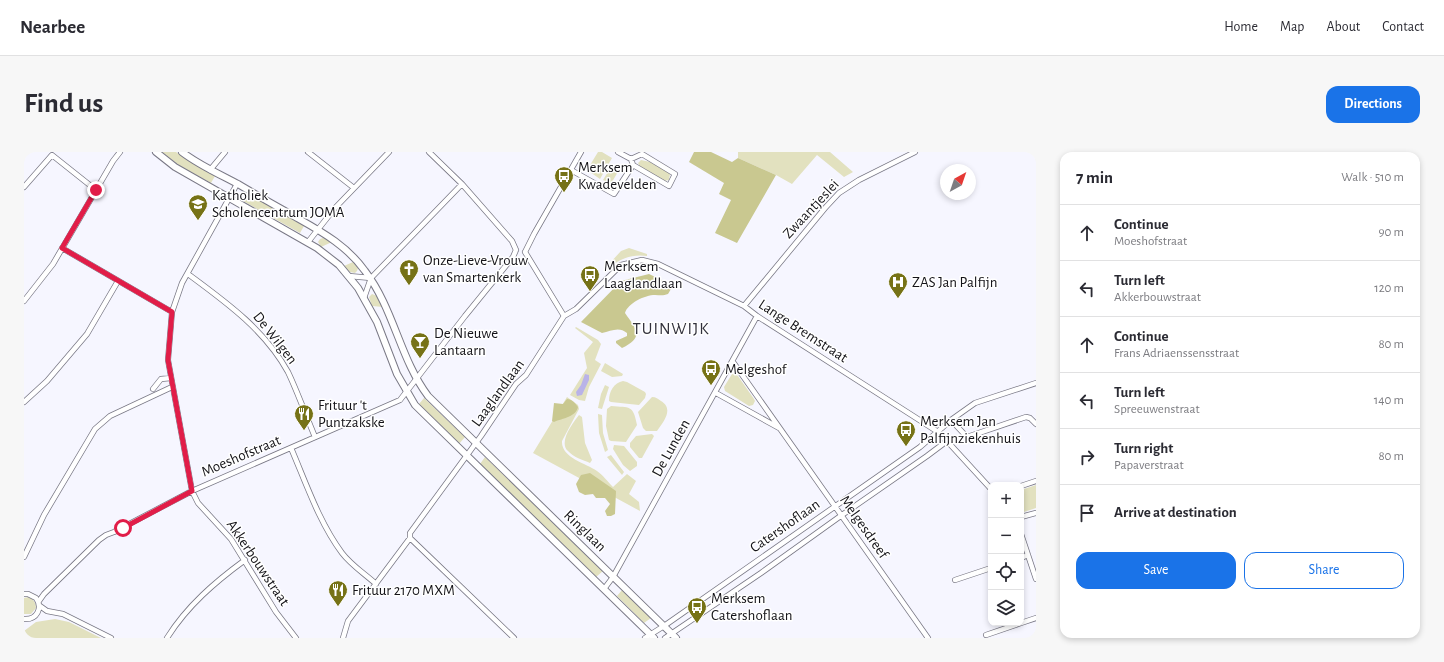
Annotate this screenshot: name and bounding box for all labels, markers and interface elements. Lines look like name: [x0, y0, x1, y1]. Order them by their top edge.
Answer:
text: Nearbee: [20, 18, 85, 37]
text: Home: [1224, 20, 1258, 34]
text: Map: [1280, 20, 1304, 34]
text: About: [1326, 20, 1360, 34]
text: Contact: [1382, 20, 1424, 34]
button: Directions: [1326, 86, 1420, 123]
text: Find us: [24, 90, 103, 118]
place label: Merksem Kwadevelden: [578, 160, 656, 192]
north arrow: [940, 164, 976, 200]
bus stop icon: Merksem Kwadevelden: [553, 165, 575, 193]
text: 7 min: [1076, 169, 1113, 186]
text: Walk · 510 m: [1341, 171, 1404, 184]
street label: Zwaantjeslei: [780, 177, 842, 241]
route end: [87, 181, 105, 199]
place label: Katholiek Scholencentrum JOMA: [212, 188, 345, 220]
school or university icon: Katholiek Scholencentrum JOMA: [187, 193, 209, 221]
text: Continue: [1114, 217, 1169, 232]
icon: ahead: [1076, 222, 1098, 244]
text: 90 m: [1378, 226, 1404, 239]
text: Moeshofstraat: [1114, 235, 1187, 248]
place label: Onze-Lieve-Vrouw van Smartenkerk: [423, 253, 528, 285]
church icon: Onze-Lieve-Vrouw van Smartenkerk: [398, 258, 420, 286]
place label: Merksem Laaglandlaan: [604, 259, 683, 291]
bus stop icon: Merksem Laaglandlaan: [579, 264, 601, 292]
hospital icon: ZAS Jan Palfijn: [887, 271, 909, 299]
text: Turn left: [1114, 273, 1165, 288]
place label: ZAS Jan Palfijn: [912, 275, 998, 290]
icon: left: [1076, 278, 1098, 300]
text: 120 m: [1374, 282, 1404, 295]
text: Akkerbouwstraat: [1114, 291, 1201, 304]
street label: Lange Bremstraat: [756, 297, 850, 365]
street label: De Wilgen: [250, 309, 300, 367]
district label: TUINWIJK: [632, 320, 710, 337]
place label: De Nieuwe Lantaarn: [434, 326, 498, 358]
text: Continue: [1114, 329, 1169, 344]
bar icon: De Nieuwe Lantaarn: [409, 331, 431, 359]
icon: ahead: [1076, 334, 1098, 356]
text: 80 m: [1378, 338, 1404, 351]
text: Frans Adriaenssensstraat: [1114, 347, 1239, 360]
street label: Laaglandlaan: [469, 357, 527, 429]
bus stop icon: Melgeshof: [700, 358, 722, 386]
place label: Melgeshof: [725, 362, 788, 377]
text: Turn left: [1114, 385, 1165, 400]
icon: left: [1076, 390, 1098, 412]
text: 140 m: [1374, 394, 1404, 407]
place label: Frituur 't Puntzakske: [318, 398, 385, 430]
restaurant icon: Frituur 't Puntzakske: [293, 403, 315, 431]
text: Spreeuwenstraat: [1114, 403, 1200, 416]
place label: Merksem Jan Palfijnziekenhuis: [920, 414, 1021, 446]
street label: De Lunden: [649, 417, 693, 479]
bus stop icon: Merksem Jan Palfijnziekenhuis: [895, 419, 917, 447]
street label: Moeshofstraat: [199, 433, 283, 479]
text: Turn right: [1114, 441, 1173, 456]
icon: right: [1076, 446, 1098, 468]
text: 80 m: [1378, 450, 1404, 463]
text: Papaverstraat: [1114, 459, 1184, 472]
map controls: [988, 482, 1024, 626]
button: +: [988, 482, 1024, 518]
street label: Melgesdreef: [837, 493, 892, 562]
street label: Catershoflaan: [747, 496, 823, 556]
icon: arrive: [1076, 502, 1098, 524]
text: Arrive at destination: [1114, 505, 1237, 520]
street label: Ringlaan: [561, 507, 609, 555]
street label: Akkerbouwstraat: [224, 517, 292, 609]
button: −: [988, 518, 1024, 554]
route start: [114, 519, 132, 537]
button: Save: [1076, 552, 1236, 589]
button: Share: [1244, 552, 1404, 589]
button: locate: [988, 554, 1024, 590]
restaurant icon: Frituur 2170 MXM: [327, 579, 349, 607]
place label: Frituur 2170 MXM: [352, 583, 455, 598]
button: layers: [988, 590, 1024, 626]
place label: Merksem Catershoflaan: [711, 591, 792, 623]
bus stop icon: Merksem Catershoflaan: [686, 596, 708, 624]

